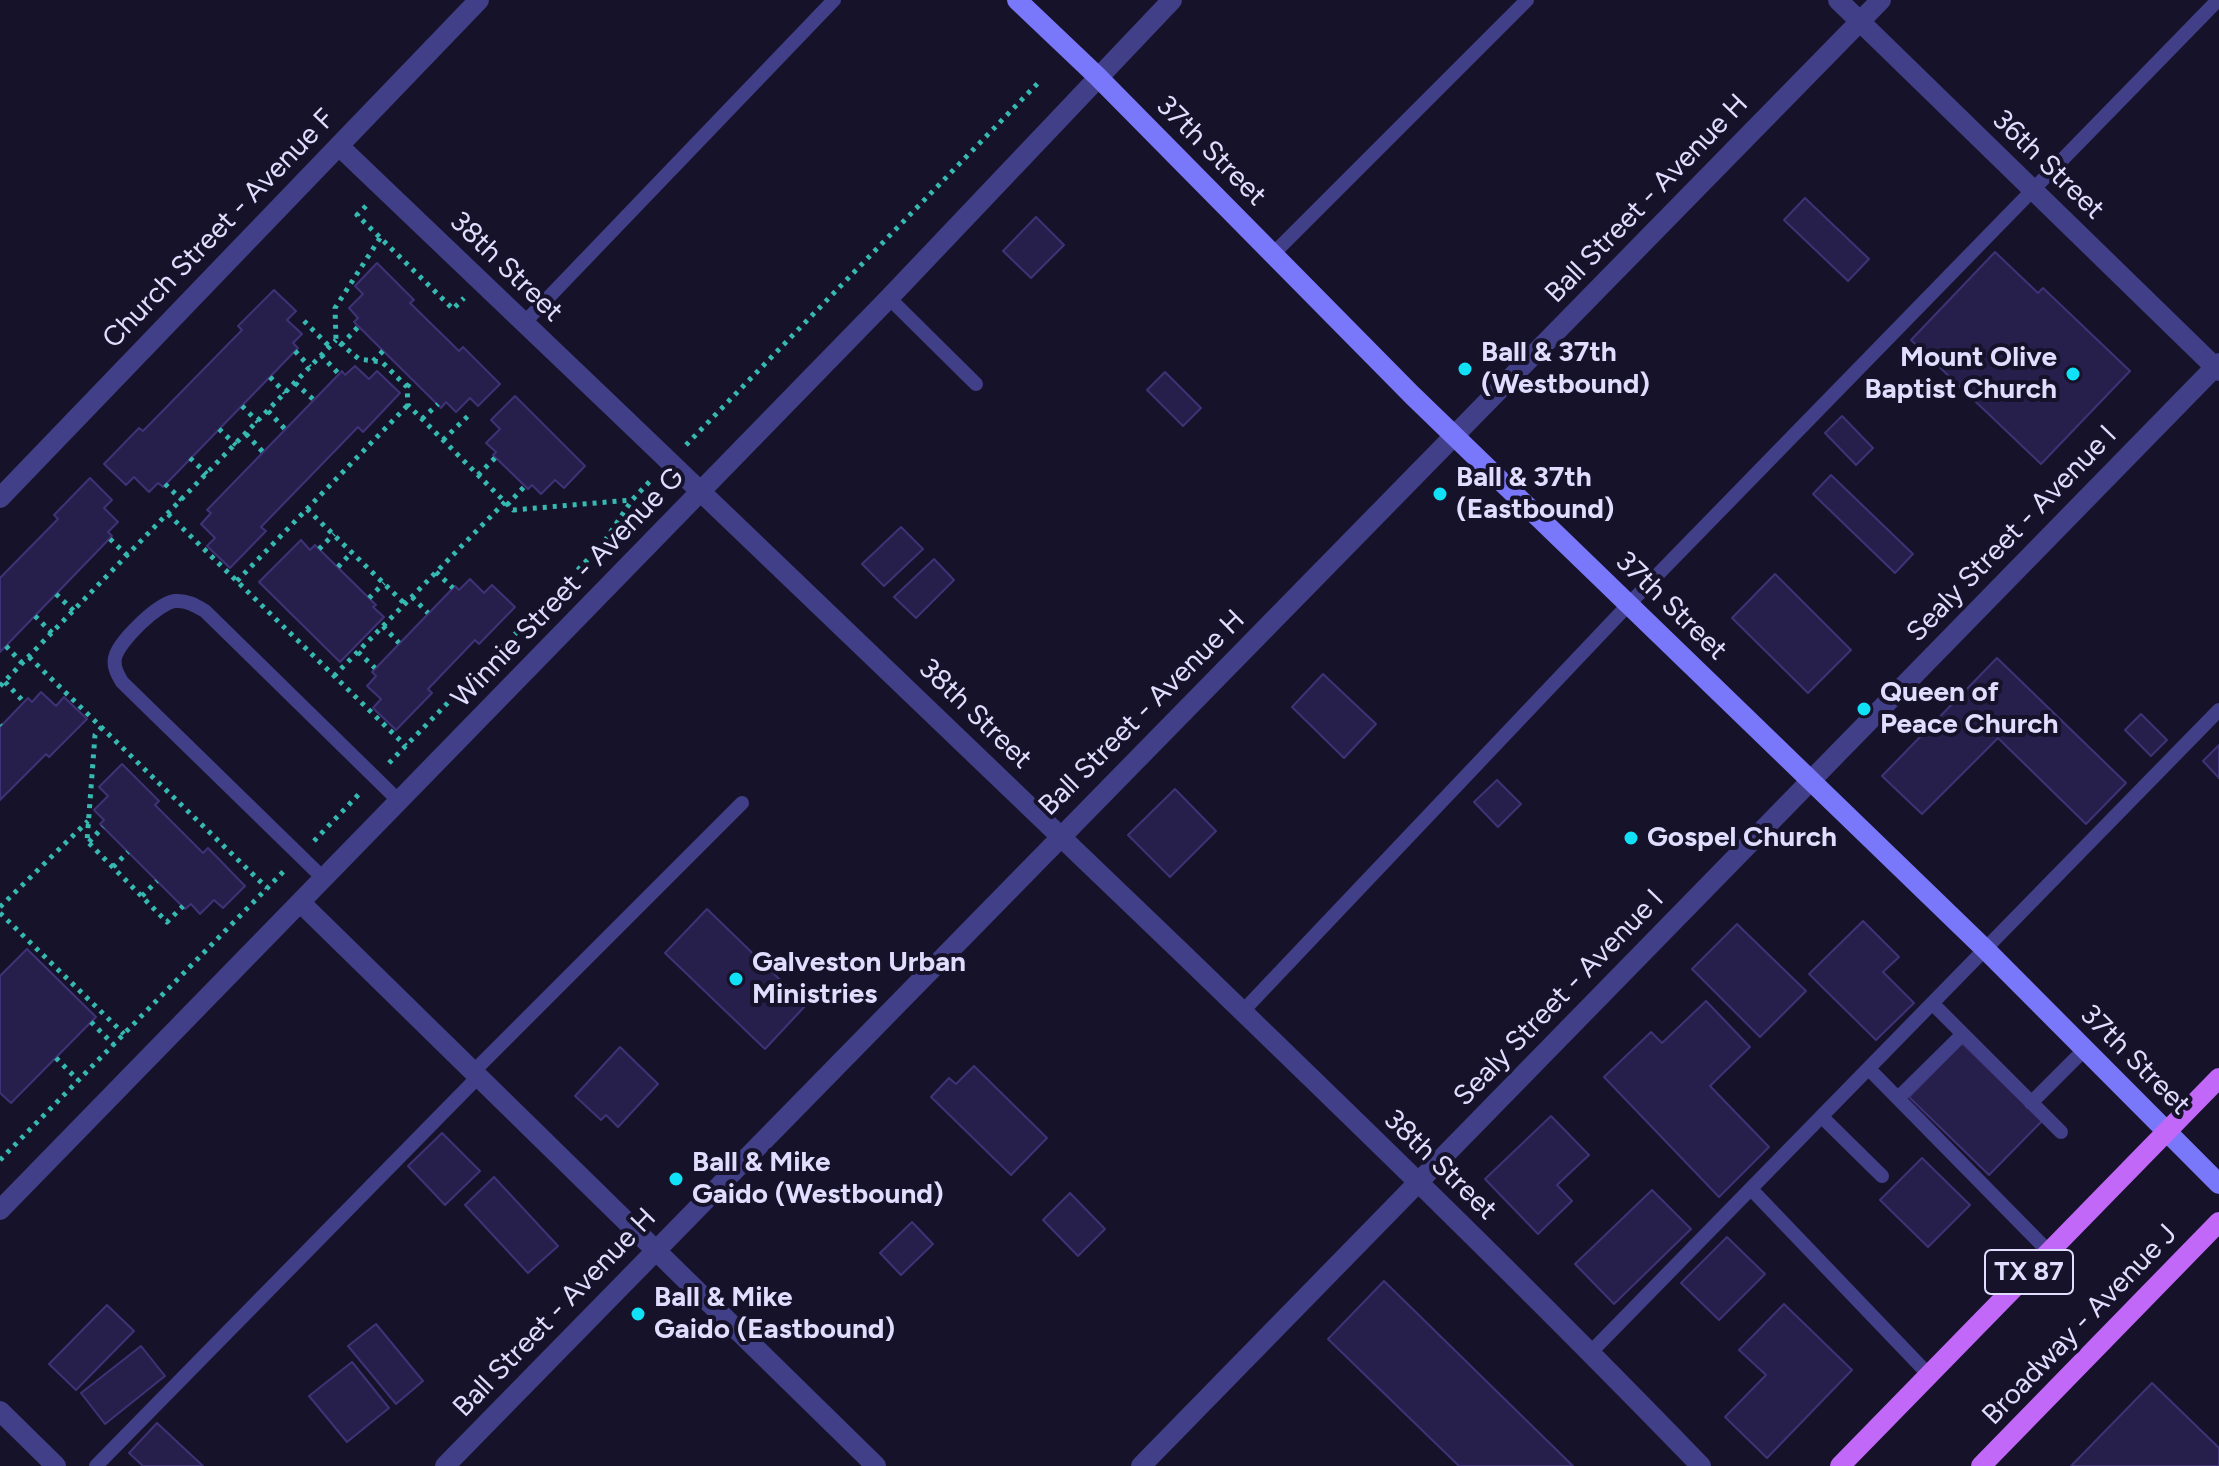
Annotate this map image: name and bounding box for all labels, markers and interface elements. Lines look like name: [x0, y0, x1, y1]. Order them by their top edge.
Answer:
street label: Ball Street - Avenue H: [1539, 88, 1755, 310]
street label: 37th Street: [1149, 89, 1273, 213]
street label: Church Street - Avenue F: [96, 102, 342, 356]
street label: 36th Street: [1985, 103, 2111, 227]
street label: 38th Street: [443, 205, 569, 329]
place label: Ball & 37th (Westbound): [1481, 336, 1650, 402]
place label: Mount Olive Baptist Church: [1865, 341, 2057, 407]
marker: Ball & 37th (Westbound): [1456, 360, 1474, 378]
marker: Mount Olive Baptist Church: [2064, 365, 2082, 383]
street label: Sealy Street - Avenue I: [1900, 419, 2124, 649]
street label: Winnie Street - Avenue G: [445, 461, 691, 715]
place label: Ball & 37th (Eastbound): [1456, 461, 1615, 527]
marker: Ball & 37th (Eastbound): [1431, 485, 1449, 503]
street label: 37th Street: [1608, 545, 1734, 667]
street label: Ball Street - Avenue H: [1032, 603, 1252, 823]
street label: 38th Street: [912, 652, 1038, 776]
place label: Queen of Peace Church: [1880, 676, 2059, 742]
marker: Queen of Peace Church: [1855, 700, 1873, 718]
place label: Gospel Church: [1647, 821, 1837, 855]
marker: Gospel Church: [1622, 829, 1640, 847]
street label: Sealy Street - Avenue I: [1447, 883, 1671, 1113]
place label: Galveston Urban Ministries: [752, 946, 966, 1012]
marker: Galveston Urban Ministries: [727, 970, 745, 988]
street label: 37th Street: [2073, 998, 2197, 1122]
street label: 38th Street: [1377, 1103, 1503, 1227]
place label: Ball & Mike Gaido (Westbound): [692, 1146, 944, 1212]
marker: Ball & Mike Gaido (Westbound): [667, 1170, 685, 1188]
street label: Ball Street - Avenue H: [447, 1202, 663, 1424]
street label: Broadway - Avenue J: [1976, 1218, 2184, 1432]
road number: TX 87: [1985, 1250, 2073, 1294]
place label: Ball & Mike Gaido (Eastbound): [654, 1281, 895, 1347]
marker: Ball & Mike Gaido (Eastbound): [629, 1305, 647, 1323]

